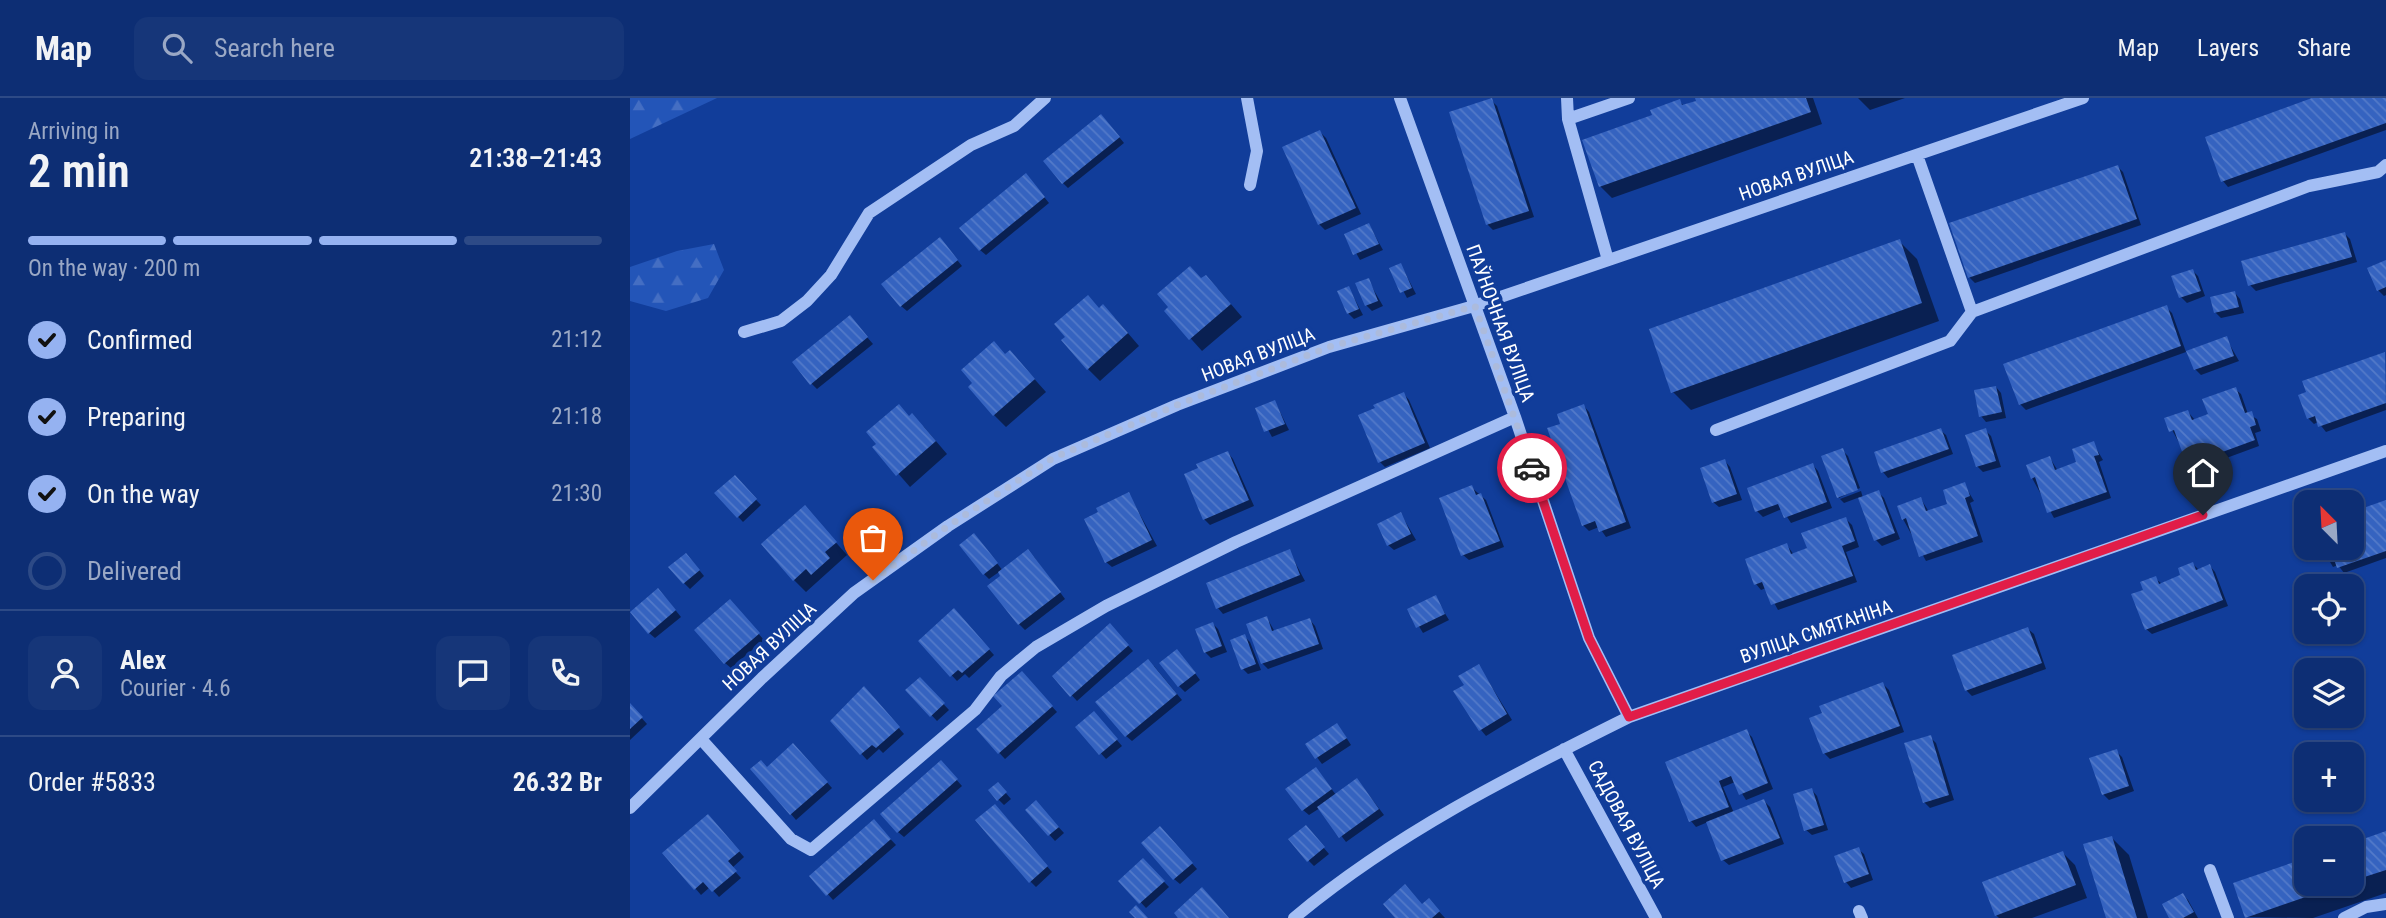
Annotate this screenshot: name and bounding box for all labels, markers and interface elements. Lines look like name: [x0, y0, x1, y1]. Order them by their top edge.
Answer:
search box: [134, 17, 624, 80]
text: Map: [35, 29, 92, 68]
icon: search: [158, 29, 196, 67]
text: Search here: [214, 33, 335, 63]
text: Map: [2118, 34, 2159, 62]
text: Layers: [2197, 34, 2259, 62]
text: Share: [2297, 34, 2351, 62]
text: Arriving in: [28, 118, 120, 145]
text: 21:38–21:43: [469, 143, 602, 173]
text: 2 min: [28, 144, 130, 198]
street label: НОВАЯ ВУЛІЦА: [1736, 145, 1856, 206]
street label: ПАЎНОЧНАЯ ВУЛІЦА: [1461, 241, 1540, 405]
text: On the way · 200 m: [28, 255, 200, 282]
icon: check: [28, 321, 66, 359]
street label: НОВАЯ ВУЛІЦА: [1198, 322, 1318, 387]
text: Confirmed: [87, 325, 193, 355]
text: 21:12: [551, 326, 602, 353]
icon: check: [28, 398, 66, 436]
text: Preparing: [87, 402, 186, 432]
text: 21:18: [551, 403, 602, 430]
courier: [1497, 433, 1567, 503]
pin: [2173, 443, 2233, 515]
icon: car: [1513, 449, 1551, 487]
icon: home: [2184, 454, 2222, 492]
icon: check: [28, 475, 66, 513]
text: On the way: [87, 479, 200, 509]
text: 21:30: [551, 480, 602, 507]
north arrow: [2294, 490, 2364, 560]
map controls: [2294, 490, 2364, 896]
pin: [843, 508, 903, 580]
icon: bag: [854, 519, 892, 557]
text: Delivered: [87, 556, 182, 586]
button: locate: [2294, 574, 2364, 644]
street label: ВУЛІЦА СМЯТАНІНА: [1737, 595, 1895, 668]
street label: НОВАЯ ВУЛІЦА: [718, 597, 821, 696]
button: person: [28, 636, 102, 710]
button: chat: [436, 636, 510, 710]
button: phone: [528, 636, 602, 710]
text: Alex: [120, 645, 166, 675]
button: layers: [2294, 658, 2364, 728]
text: Courier · 4.6: [120, 675, 231, 702]
button: +: [2294, 742, 2364, 812]
street label: САДОВАЯ ВУЛІЦА: [1583, 756, 1670, 892]
text: Order #5833: [28, 767, 156, 797]
text: 26.32 Br: [513, 767, 602, 797]
button: −: [2294, 826, 2364, 896]

